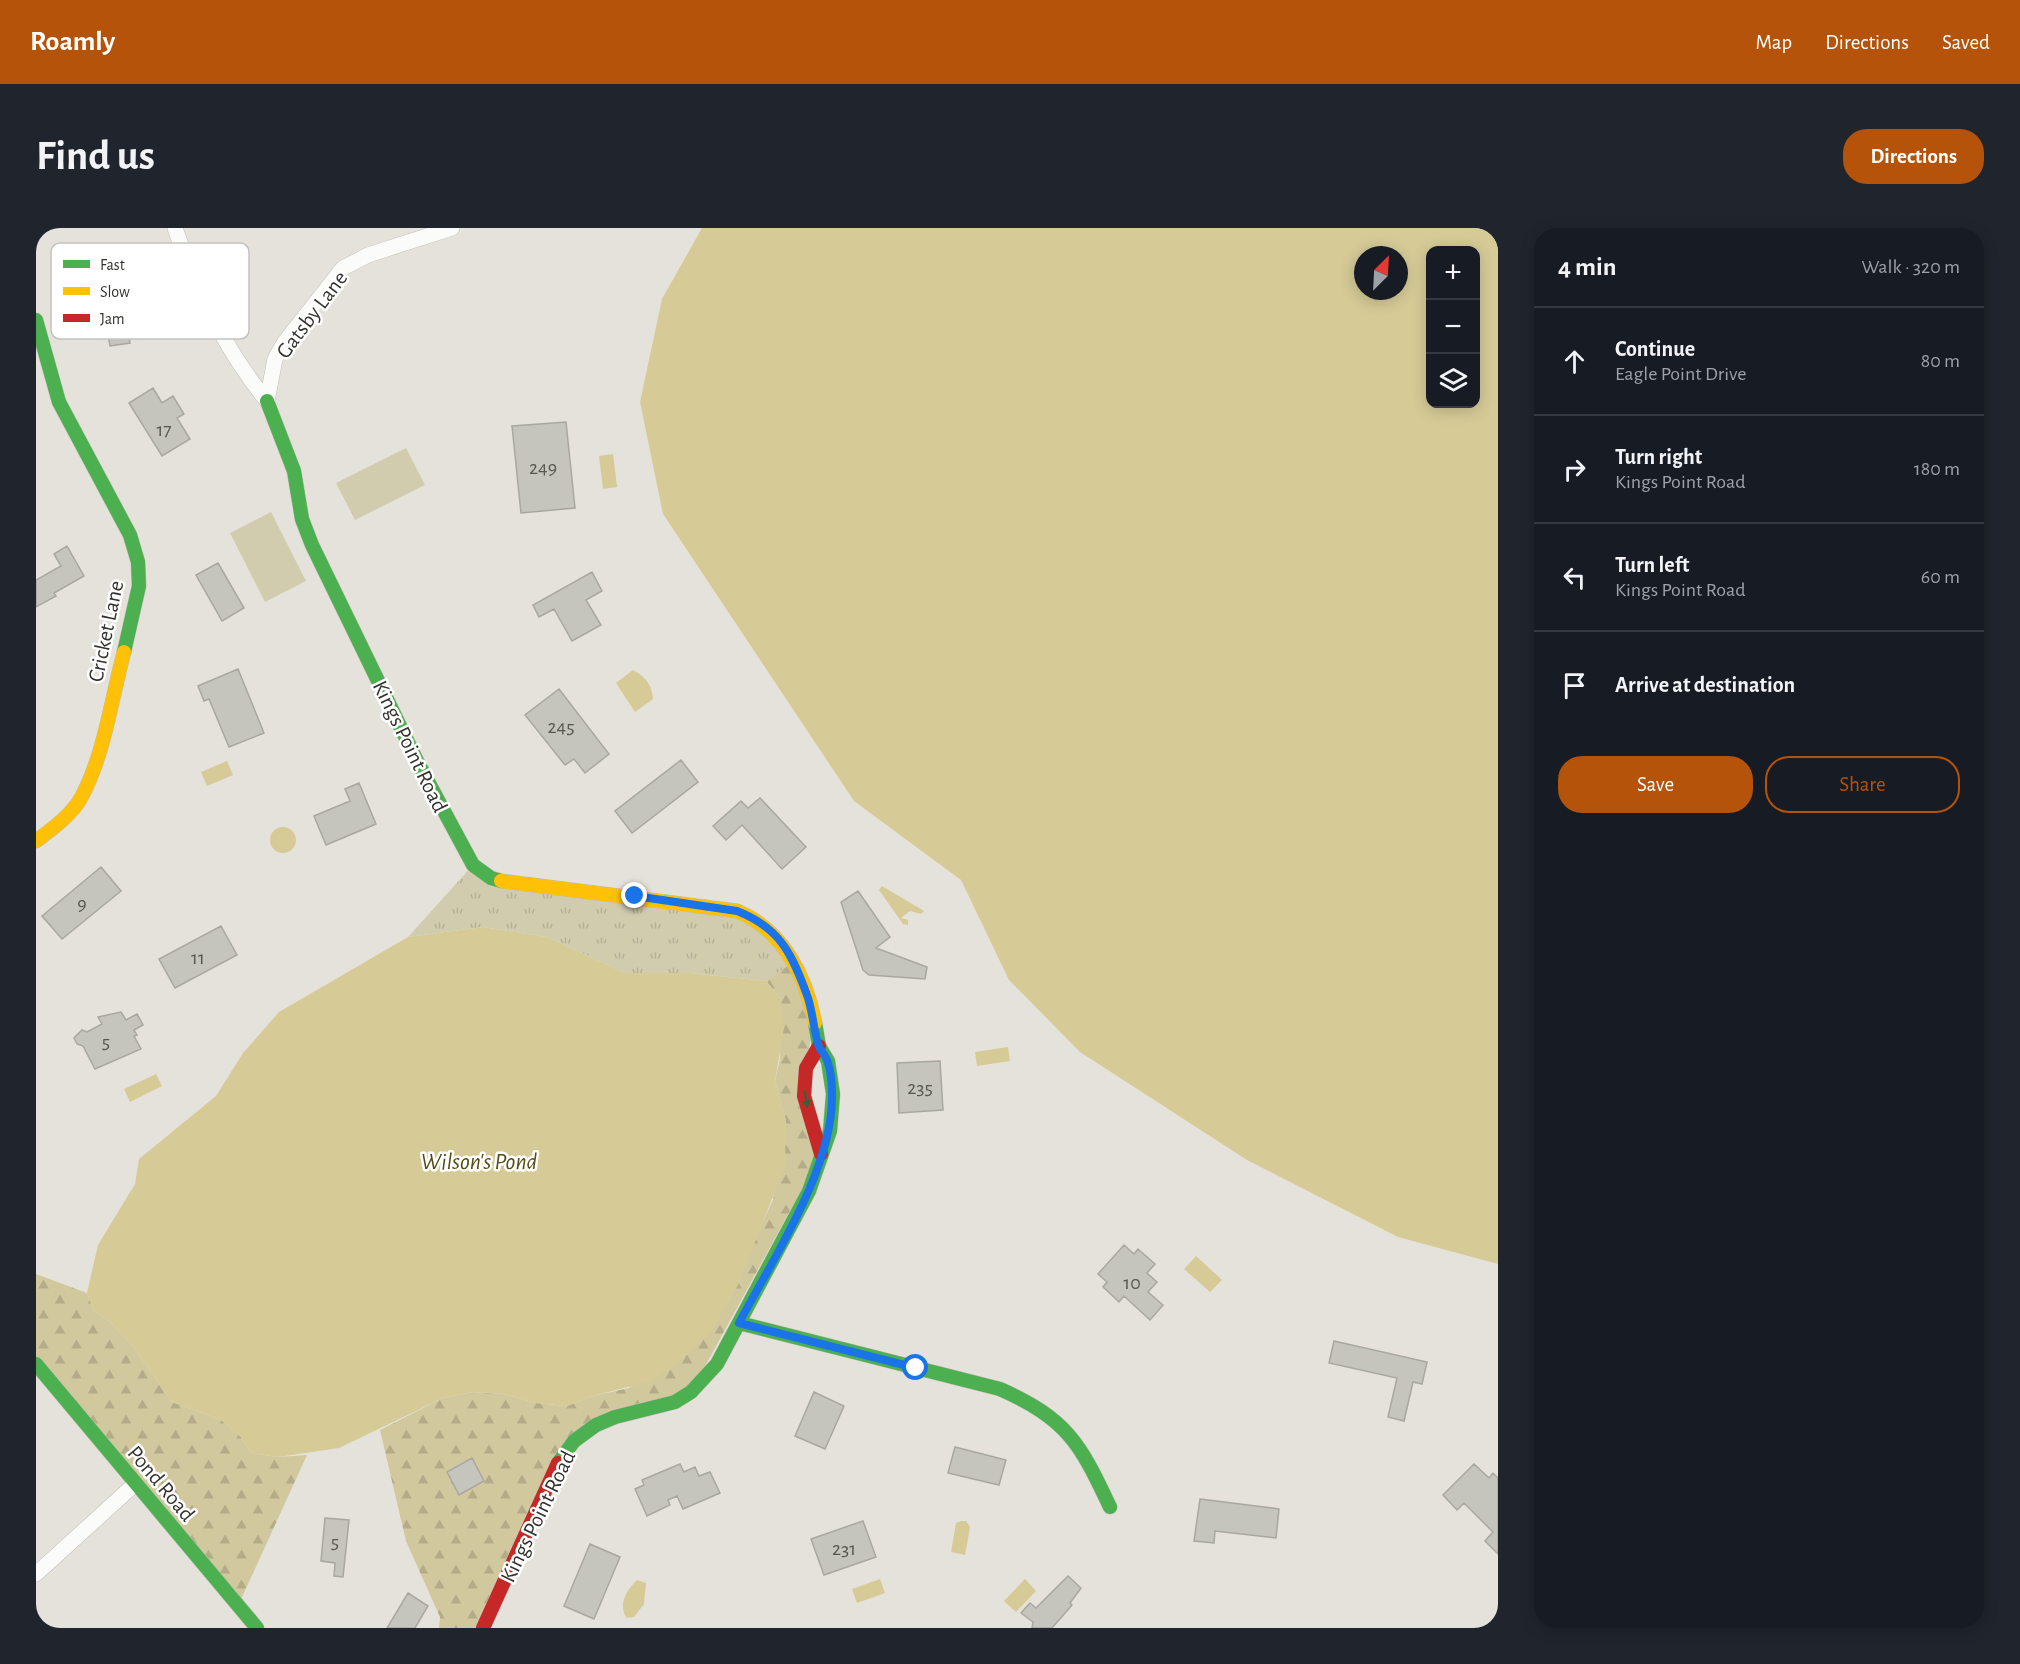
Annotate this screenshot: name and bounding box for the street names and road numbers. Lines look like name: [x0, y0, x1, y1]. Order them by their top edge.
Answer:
street label: Gatsby Lane: [272, 267, 352, 362]
street label: Cricket Lane: [85, 579, 127, 684]
street label: Kings Point Road: [369, 677, 451, 816]
street label: Pond Road: [123, 1442, 199, 1526]
street label: Kings Point Road: [497, 1447, 579, 1586]

